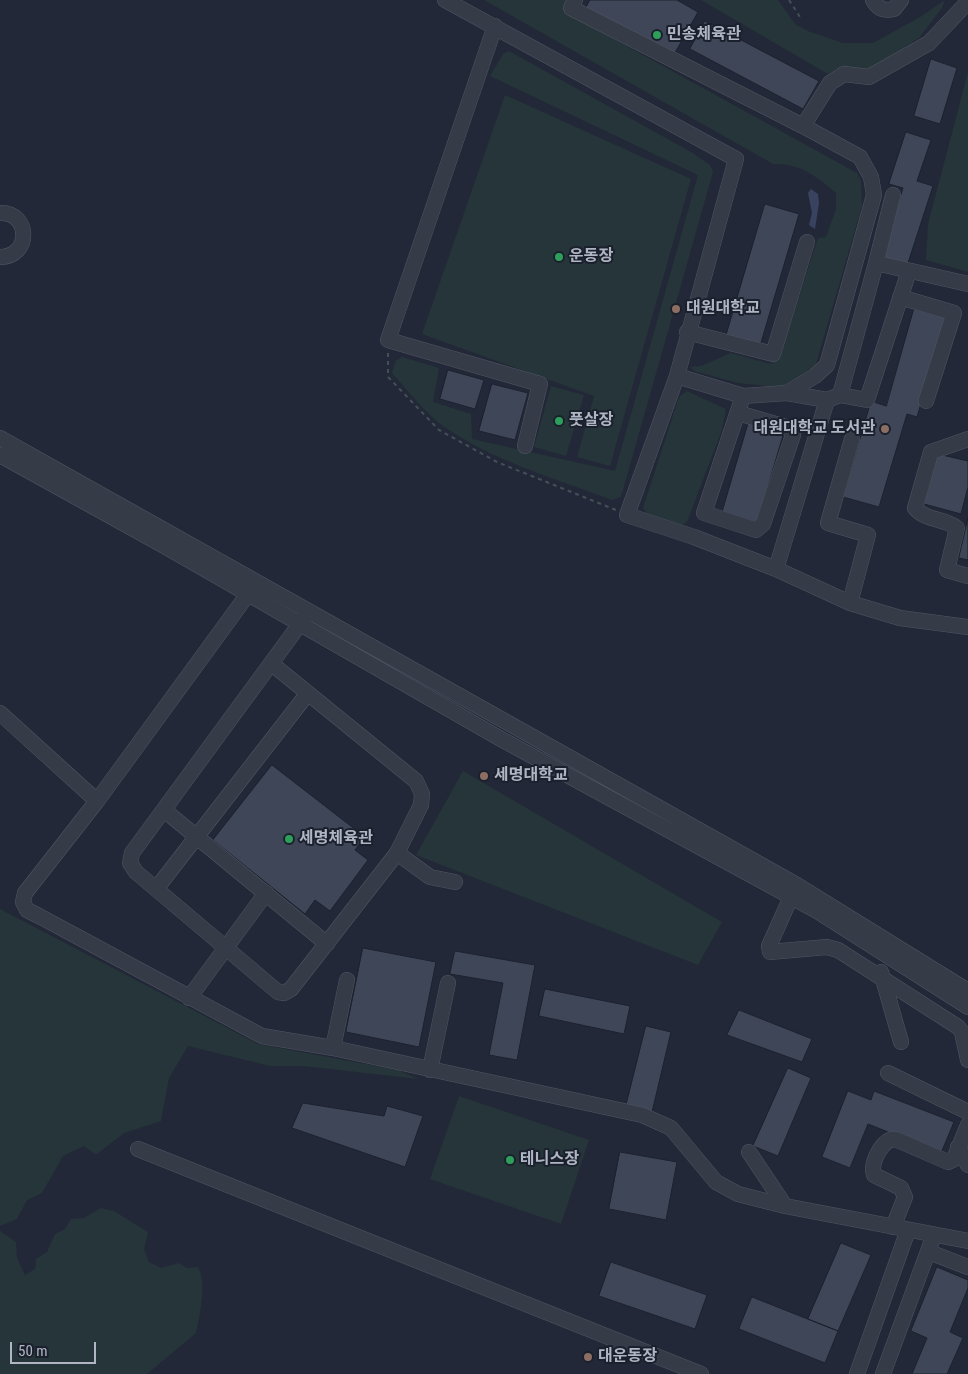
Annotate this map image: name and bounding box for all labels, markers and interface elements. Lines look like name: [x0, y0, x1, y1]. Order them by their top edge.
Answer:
place label: 민송체육관: [667, 25, 741, 45]
marker: 민송체육관: [651, 29, 663, 41]
place label: 운동장: [569, 247, 613, 267]
marker: 운동장: [553, 251, 565, 263]
place label: 대원대학교: [686, 299, 760, 319]
marker: 대원대학교: [670, 303, 682, 315]
place label: 풋살장: [569, 411, 613, 431]
marker: 풋살장: [553, 415, 565, 427]
place label: 대원대학교 도서관: [754, 419, 875, 439]
marker: 대원대학교 도서관: [879, 423, 891, 435]
place label: 세명대학교: [494, 766, 568, 786]
marker: 세명대학교: [478, 770, 490, 782]
place label: 세명체육관: [299, 829, 373, 849]
marker: 세명체육관: [283, 833, 295, 845]
place label: 테니스장: [520, 1150, 579, 1170]
marker: 테니스장: [504, 1154, 516, 1166]
scale bar: [12, 1332, 99, 1364]
text: 50 m: [18, 1342, 48, 1360]
place label: 대운동장: [598, 1347, 657, 1367]
marker: 대운동장: [582, 1351, 594, 1363]

